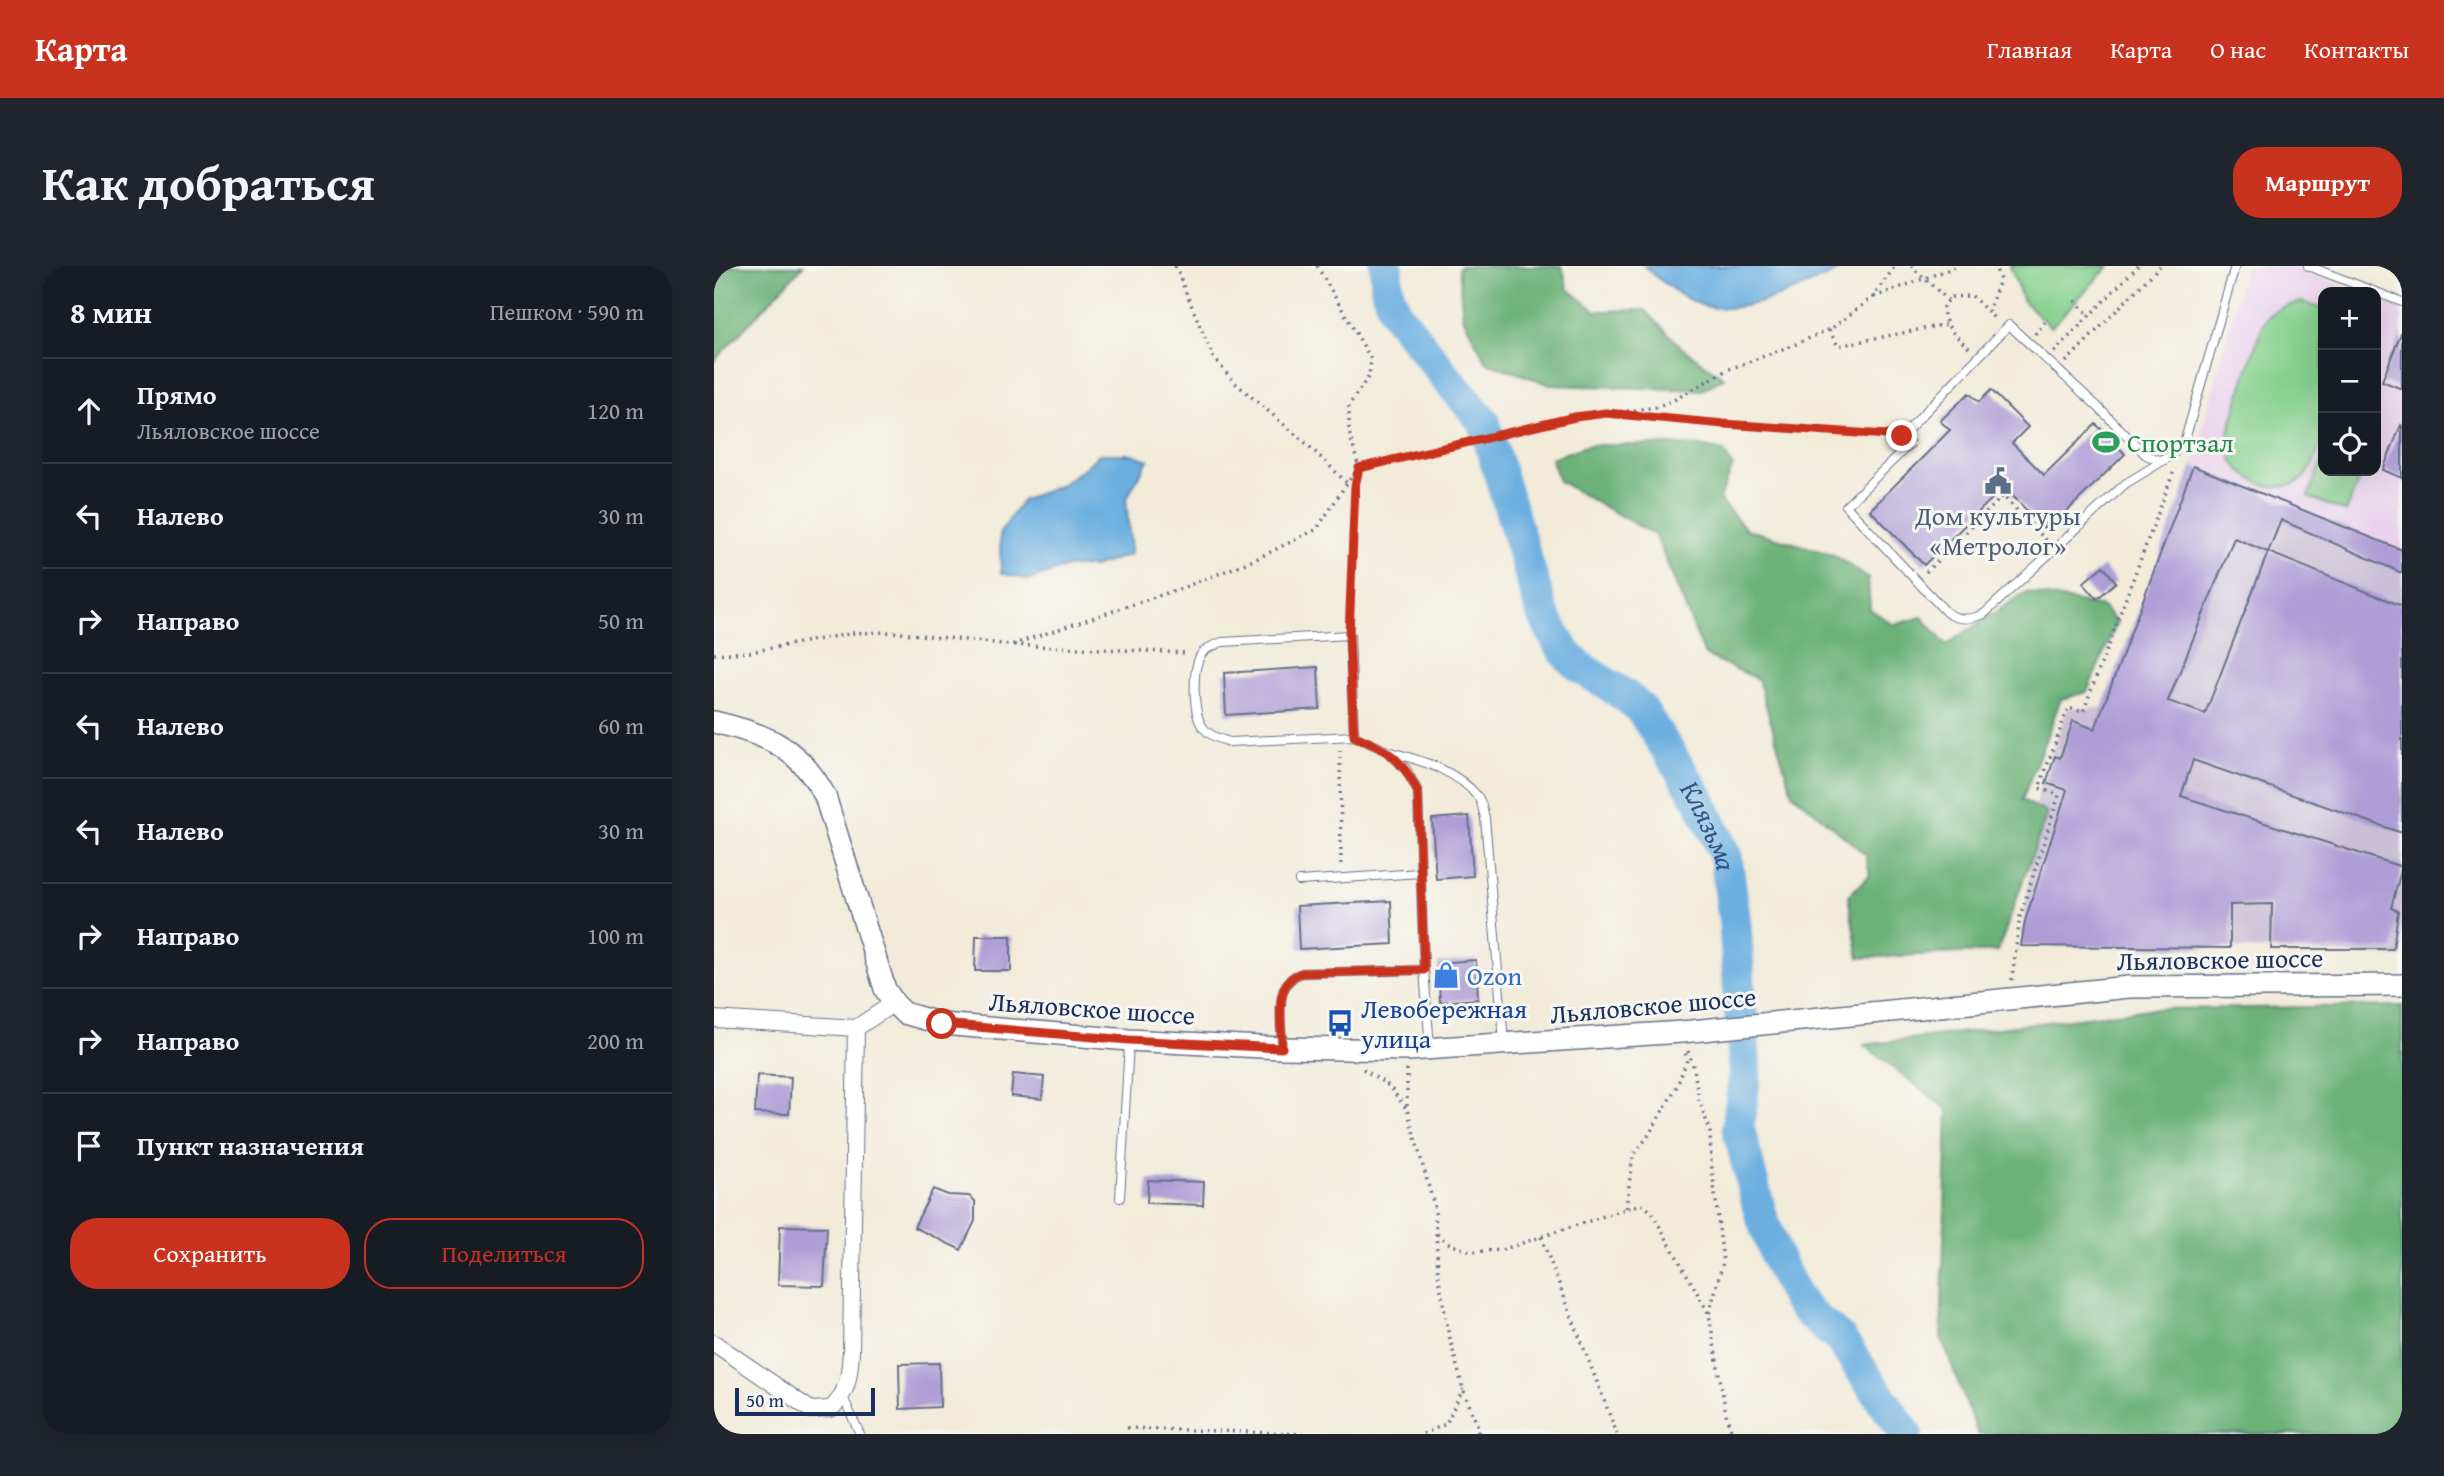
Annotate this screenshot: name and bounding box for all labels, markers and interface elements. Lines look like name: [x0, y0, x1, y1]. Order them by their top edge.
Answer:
text: Карта: [35, 25, 127, 73]
text: Главная: [1987, 32, 2072, 67]
text: Карта: [2110, 32, 2172, 67]
text: О нас: [2210, 32, 2266, 67]
text: Контакты: [2304, 32, 2409, 67]
text: Как добраться: [42, 146, 375, 218]
button: Маршрут: [2233, 147, 2402, 218]
map controls: [2318, 287, 2381, 476]
button: +: [2318, 287, 2381, 350]
text: 8 мин: [70, 290, 152, 334]
text: Пешком · 590 m: [490, 295, 644, 328]
button: −: [2318, 350, 2381, 413]
text: Прямо: [137, 375, 217, 414]
icon: ahead: [70, 392, 108, 430]
text: 120 m: [587, 394, 644, 427]
button: locate: [2318, 413, 2381, 476]
text: Льяловское шоссе: [137, 414, 320, 447]
route end: [1886, 420, 1917, 451]
place label: Спортзал: [2127, 423, 2234, 462]
sports icon: Спортзал: [2091, 427, 2121, 457]
public building icon: Дом культуры «Метролог»: [1983, 466, 2013, 496]
text: Налево: [137, 496, 224, 535]
place label: Дом культуры «Метролог»: [1914, 496, 2081, 565]
icon: left: [70, 497, 108, 535]
text: 30 m: [598, 499, 644, 532]
text: Направо: [137, 601, 239, 640]
icon: right: [70, 602, 108, 640]
text: 50 m: [598, 604, 644, 637]
text: Налево: [137, 706, 224, 745]
icon: left: [70, 707, 108, 745]
text: 60 m: [598, 709, 644, 742]
water label: Клязьма: [1671, 771, 1748, 873]
text: Налево: [137, 811, 224, 850]
icon: left: [70, 812, 108, 850]
text: 30 m: [598, 814, 644, 847]
text: Направо: [137, 916, 239, 955]
icon: right: [70, 917, 108, 955]
text: 100 m: [587, 919, 644, 952]
street label: Льяловское шоссе: [2116, 938, 2324, 980]
place label: Ozon: [1467, 956, 1522, 995]
shop icon: Ozon: [1431, 960, 1461, 990]
street label: Льяловское шоссе: [1548, 977, 1758, 1033]
street label: Льяловское шоссе: [988, 981, 1196, 1035]
place label: Левобережная улица: [1360, 989, 1527, 1058]
route start: [926, 1008, 957, 1039]
bus stop icon: Левобережная улица: [1325, 1008, 1355, 1038]
text: Направо: [137, 1021, 239, 1060]
icon: right: [70, 1022, 108, 1060]
text: 200 m: [587, 1024, 644, 1057]
text: Пункт назначения: [137, 1126, 364, 1165]
icon: arrive: [70, 1127, 108, 1165]
button: Сохранить: [70, 1218, 350, 1289]
button: Поделиться: [364, 1218, 644, 1289]
scale bar: [735, 1385, 875, 1417]
text: 50 m: [746, 1386, 784, 1414]

